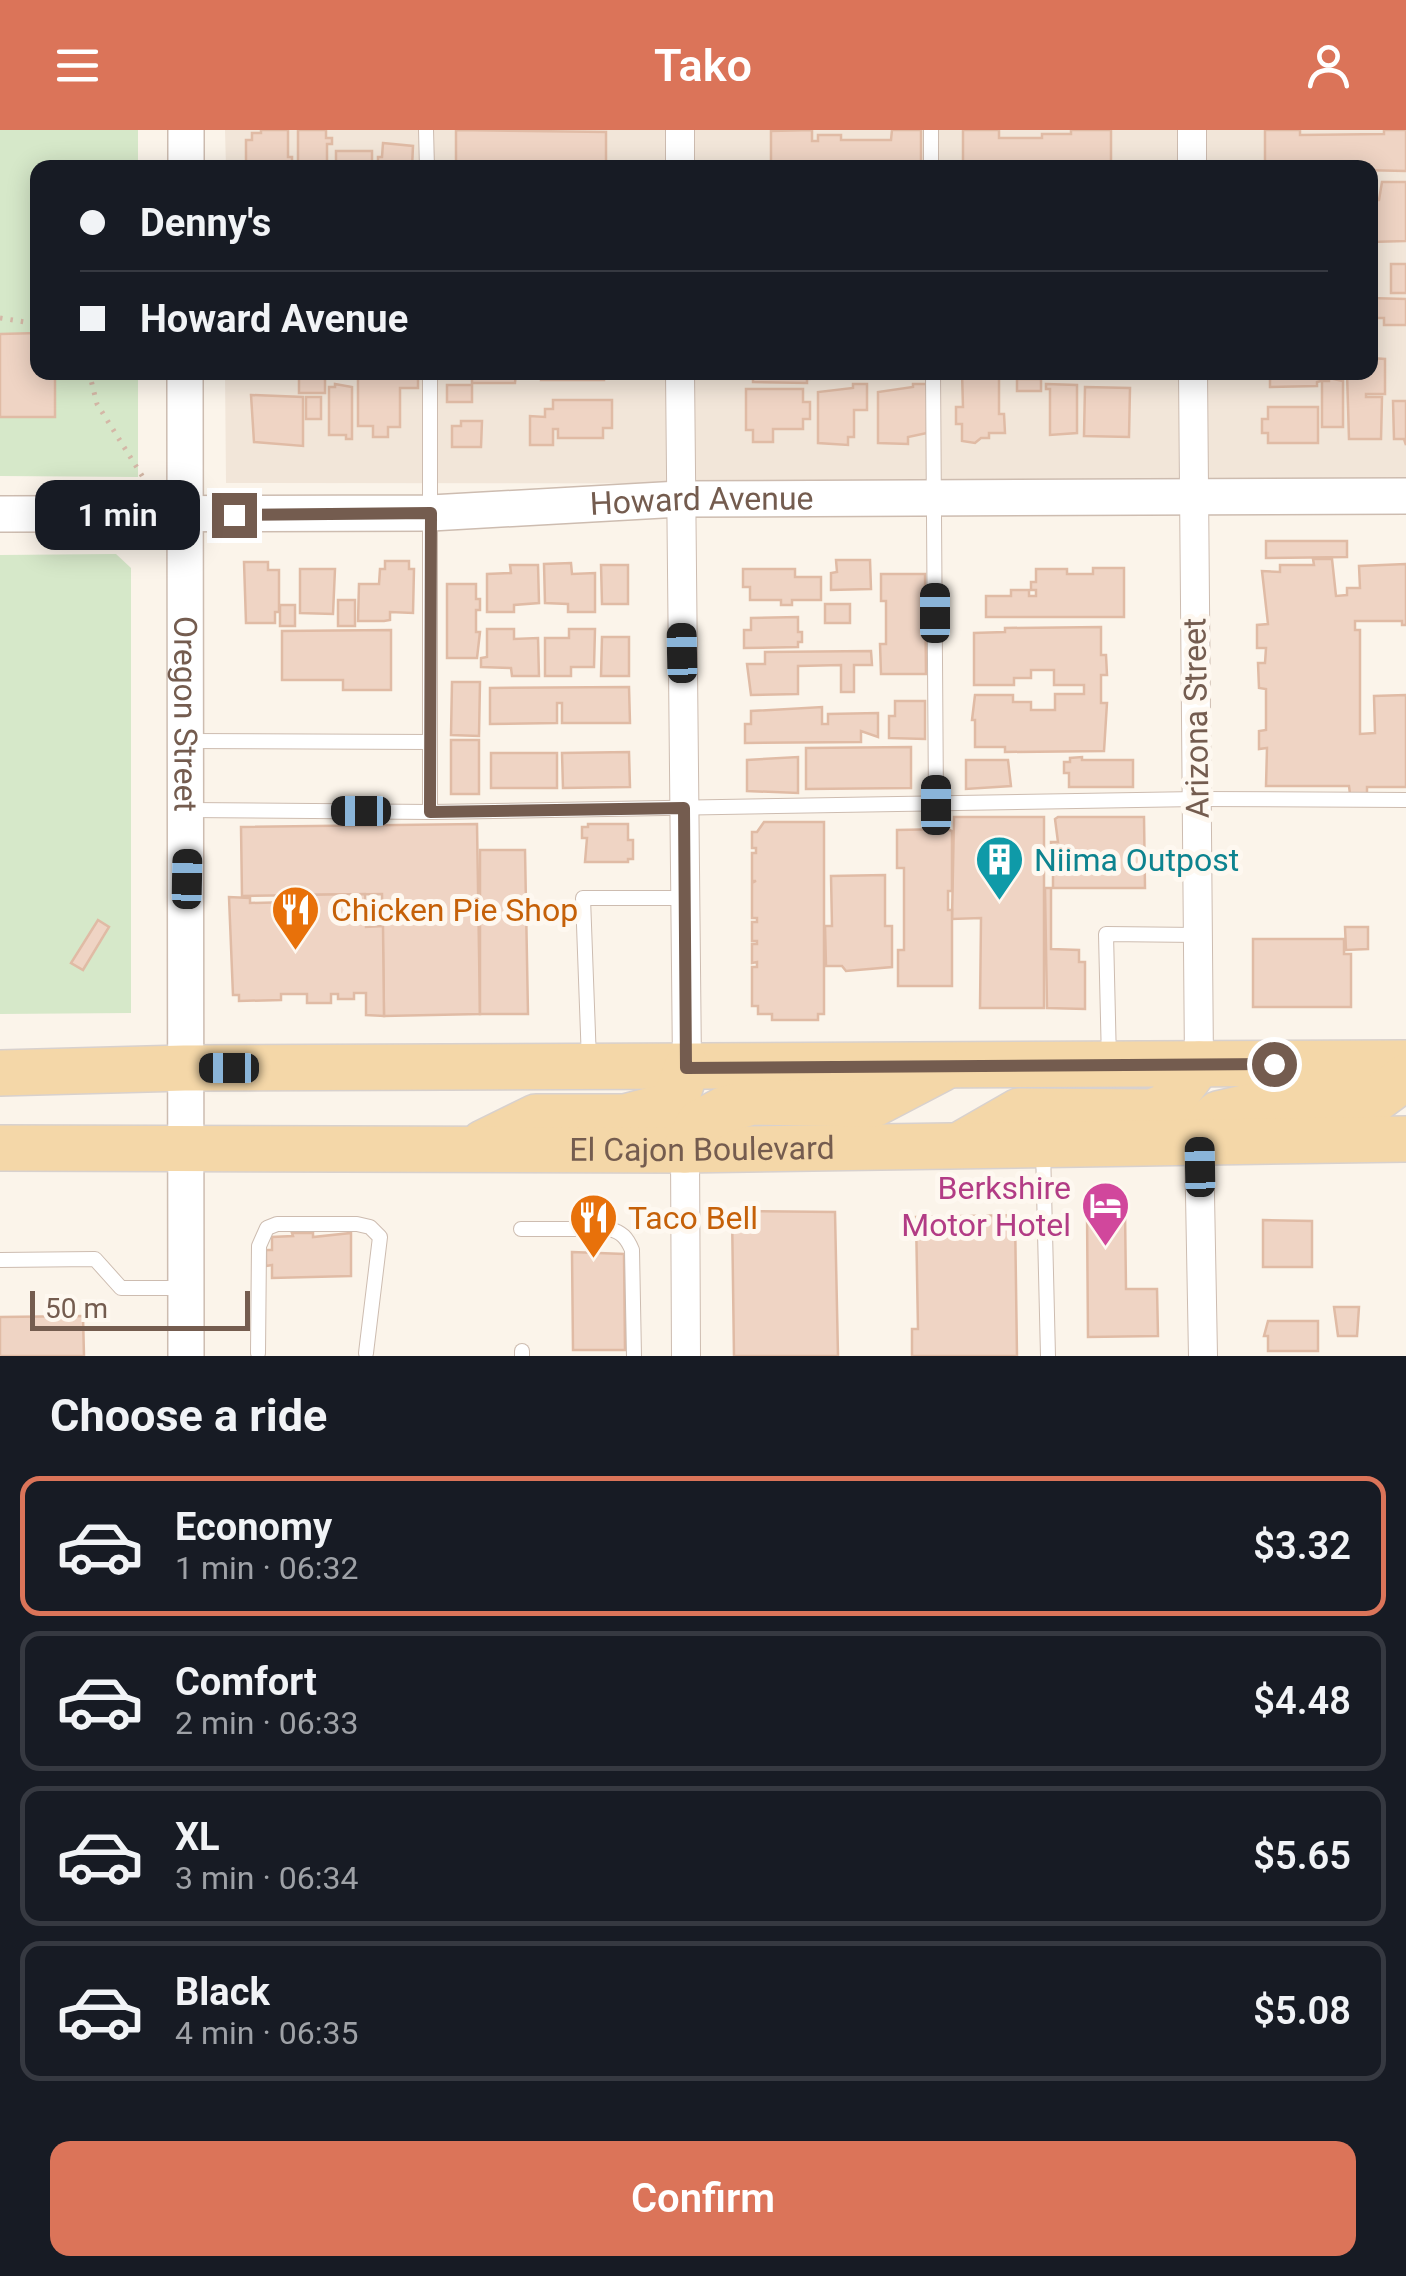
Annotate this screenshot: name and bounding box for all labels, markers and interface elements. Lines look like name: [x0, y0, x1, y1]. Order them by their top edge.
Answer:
icon: menu: [50, 38, 105, 93]
icon: person: [1301, 38, 1356, 93]
text: Tako: [654, 39, 752, 92]
text: Denny's: [140, 201, 271, 245]
text: Howard Avenue: [140, 297, 408, 341]
street label: Howard Avenue: [589, 479, 814, 523]
callout: 1 min: [34, 480, 199, 550]
route end: [212, 493, 257, 538]
text: 1 min: [77, 496, 158, 534]
car: [920, 583, 950, 643]
street label: Oregon Street: [166, 616, 204, 812]
street label: Arizona Street: [1175, 617, 1217, 819]
car: [666, 623, 698, 683]
car: [921, 775, 951, 835]
car: [331, 796, 391, 826]
building icon: Niima Outpost: [973, 834, 1025, 902]
place label: Niima Outpost: [1034, 841, 1239, 879]
car: [171, 849, 203, 909]
restaurant icon: Chicken Pie Shop: [270, 884, 322, 952]
place label: Chicken Pie Shop: [331, 891, 578, 929]
route start: [1252, 1042, 1297, 1087]
car: [199, 1053, 259, 1083]
street label: El Cajon Boulevard: [569, 1129, 835, 1169]
car: [1184, 1137, 1216, 1197]
place label: Berkshire Motor Hotel: [901, 1169, 1071, 1244]
hotel icon: Berkshire Motor Hotel: [1080, 1180, 1132, 1248]
restaurant icon: Taco Bell: [567, 1192, 619, 1260]
place label: Taco Bell: [628, 1199, 758, 1237]
scale bar: [30, 1286, 250, 1330]
text: 50 m: [45, 1292, 108, 1325]
text: Choose a ride: [50, 1389, 327, 1442]
icon: car: [55, 1501, 145, 1591]
text: Economy: [175, 1505, 332, 1549]
text: $3.32: [1253, 1524, 1351, 1568]
text: 1 min · 06:32: [175, 1549, 358, 1587]
icon: car: [55, 1656, 145, 1746]
text: Comfort: [175, 1660, 317, 1704]
text: $4.48: [1253, 1679, 1351, 1723]
text: 2 min · 06:33: [175, 1704, 358, 1742]
icon: car: [55, 1811, 145, 1901]
text: XL: [175, 1815, 220, 1859]
text: $5.65: [1253, 1834, 1351, 1878]
text: 3 min · 06:34: [175, 1859, 358, 1897]
icon: car: [55, 1966, 145, 2056]
text: Black: [175, 1970, 270, 2014]
text: $5.08: [1253, 1989, 1351, 2033]
text: 4 min · 06:35: [175, 2014, 358, 2052]
button: Confirm: [50, 2141, 1356, 2256]

